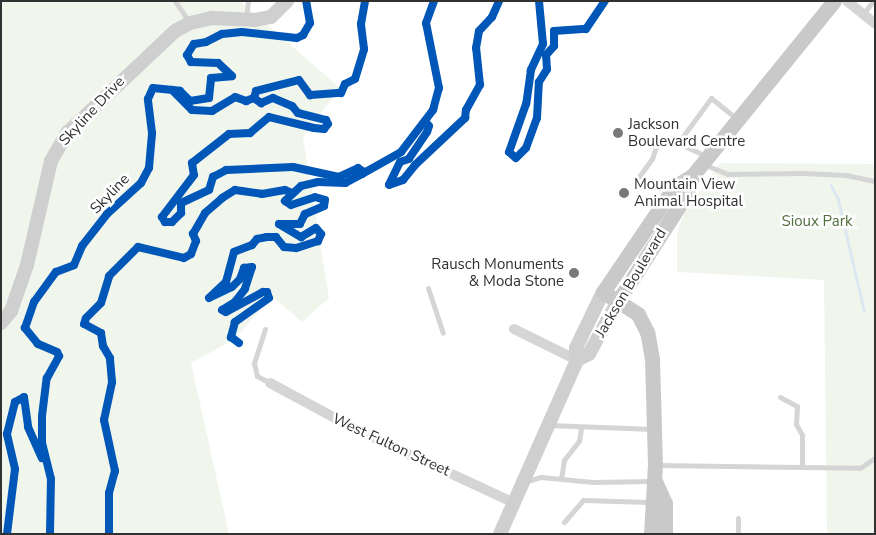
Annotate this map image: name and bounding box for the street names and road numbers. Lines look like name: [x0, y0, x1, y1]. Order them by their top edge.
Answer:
street label: Skyline Drive: [55, 73, 129, 149]
street label: Skyline: [87, 170, 133, 218]
street label: Jackson Boulevard: [591, 225, 671, 341]
street label: West Fulton Street: [329, 410, 453, 480]

